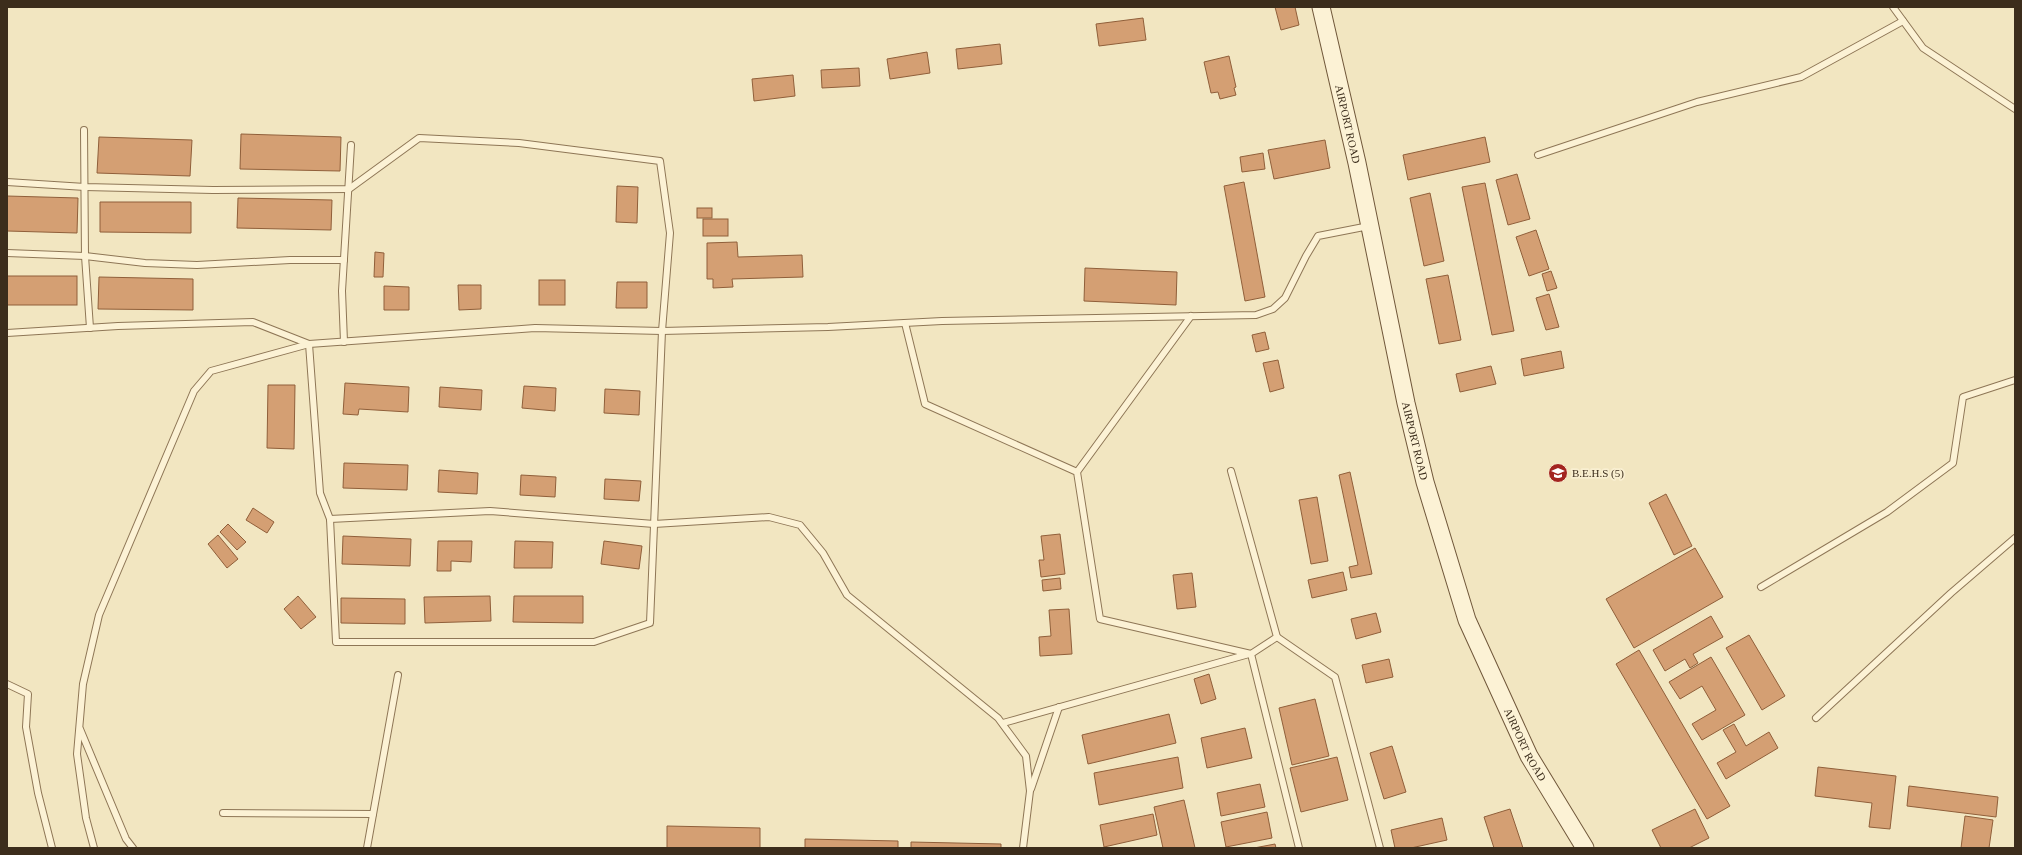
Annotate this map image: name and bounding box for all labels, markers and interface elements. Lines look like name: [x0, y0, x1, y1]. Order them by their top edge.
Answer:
street label: AIRPORT ROAD: [1333, 83, 1363, 164]
street label: AIRPORT ROAD: [1400, 400, 1430, 481]
school or university icon: B.E.H.S (5): [1547, 462, 1569, 484]
place label: B.E.H.S (5): [1572, 467, 1624, 480]
street label: AIRPORT ROAD: [1502, 706, 1549, 783]

